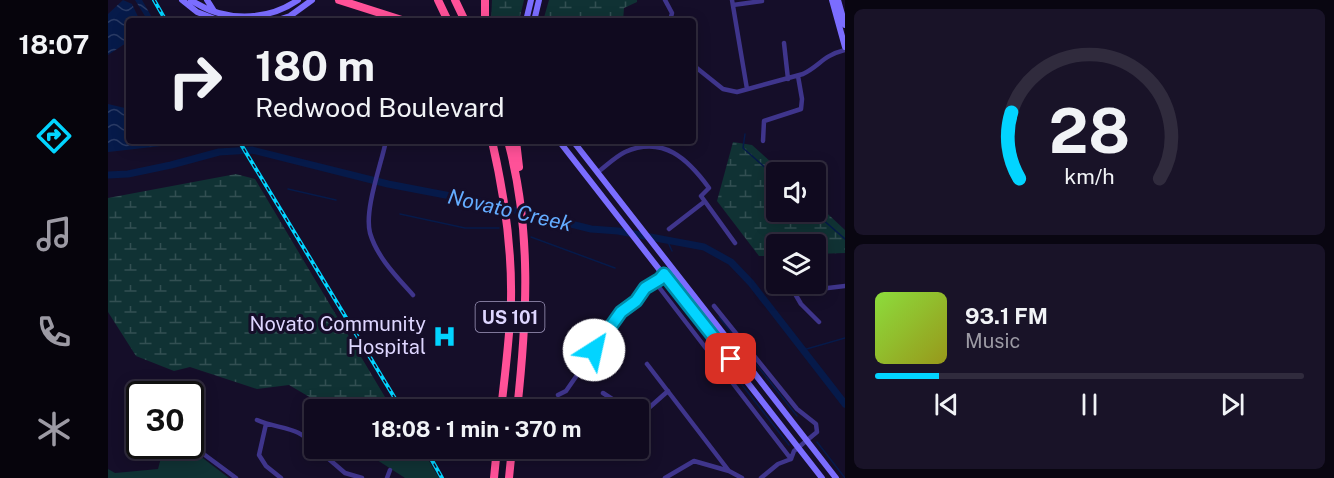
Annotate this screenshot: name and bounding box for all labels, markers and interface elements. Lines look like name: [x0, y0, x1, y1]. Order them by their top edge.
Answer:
text: 18:07: [19, 28, 89, 60]
text: 180 m: [255, 41, 375, 90]
icon: right: [156, 42, 234, 120]
text: Redwood Boulevard: [255, 91, 505, 123]
text: 28: [1049, 94, 1130, 167]
icon: directions: [33, 115, 75, 157]
map controls: [766, 162, 826, 294]
button: sound: [766, 162, 826, 222]
text: km/h: [1064, 164, 1115, 189]
water label: Novato Creek: [445, 184, 575, 237]
icon: music: [33, 213, 75, 255]
button: layers: [766, 234, 826, 294]
road number: US 101: [476, 302, 544, 332]
text: 93.1 FM: [965, 303, 1048, 329]
icon: phone: [33, 311, 75, 353]
place label: Novato Community Hospital: [250, 312, 426, 359]
position arrow: [562, 318, 626, 382]
hospital icon: Novato Community Hospital: [431, 323, 457, 349]
text: Music: [965, 329, 1020, 353]
pin: [705, 333, 756, 384]
icon: arrive: [714, 342, 747, 375]
speed limit sign: 30: [126, 381, 204, 459]
icon: previous: [930, 388, 963, 421]
icon: pause: [1073, 388, 1106, 421]
icon: next: [1216, 388, 1249, 421]
icon: climate: [33, 408, 75, 450]
text: 18:08 · 1 min · 370 m: [372, 416, 581, 442]

